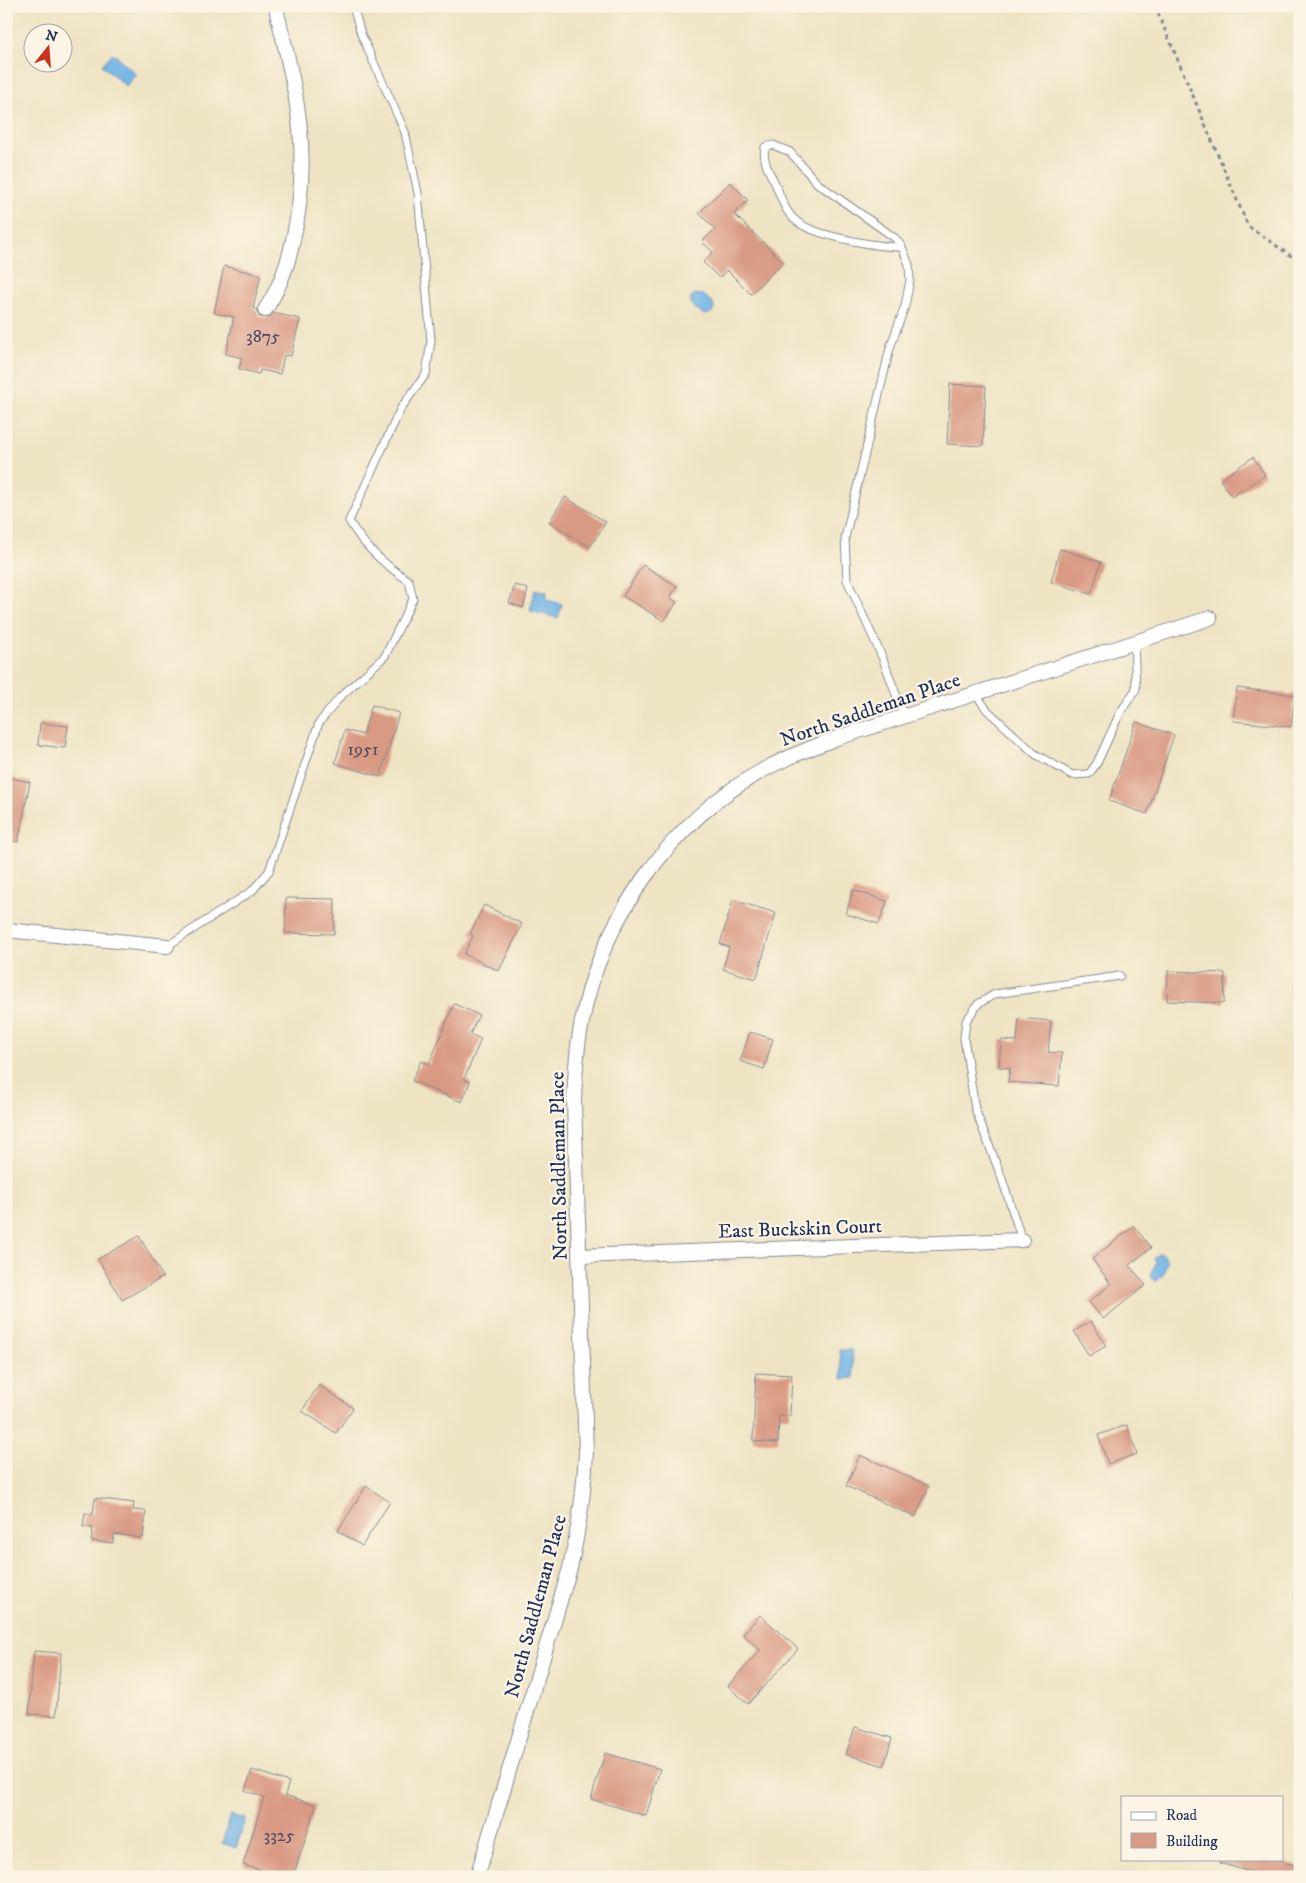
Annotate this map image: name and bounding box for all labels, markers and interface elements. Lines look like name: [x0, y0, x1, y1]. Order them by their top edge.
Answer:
north arrow: [22, 22, 72, 72]
text: N: [43, 26, 60, 47]
house number: 3875: [246, 326, 280, 348]
street label: North Saddleman Place: [777, 668, 964, 753]
house number: 1951: [347, 739, 379, 761]
street label: North Saddleman Place: [545, 1071, 574, 1260]
street label: East Buckskin Court: [718, 1214, 882, 1245]
street label: North Saddleman Place: [500, 1512, 573, 1701]
legend: [1121, 1796, 1284, 1860]
text: Road: [1166, 1806, 1198, 1825]
house number: 3325: [263, 1825, 295, 1847]
text: Building: [1166, 1832, 1218, 1851]

